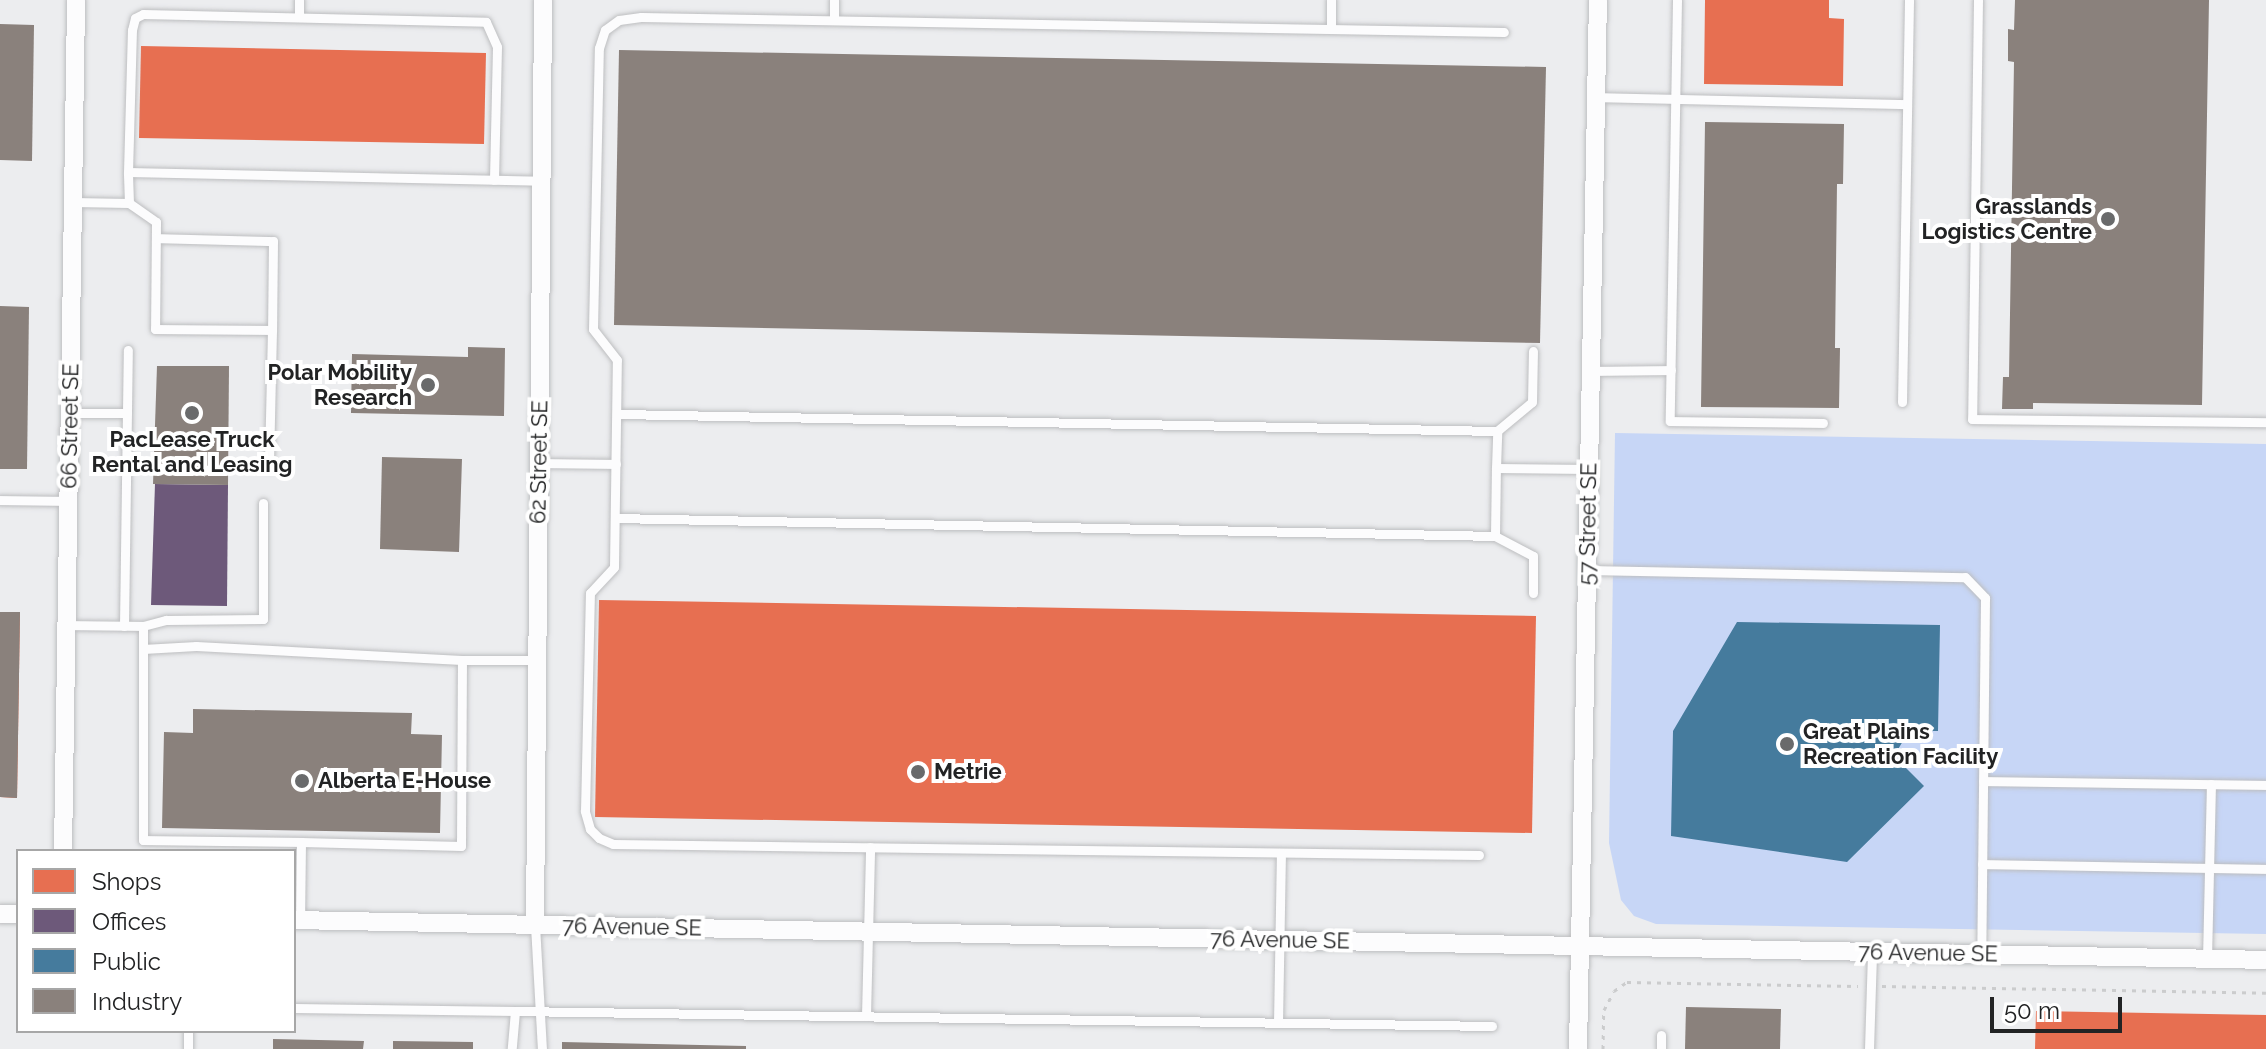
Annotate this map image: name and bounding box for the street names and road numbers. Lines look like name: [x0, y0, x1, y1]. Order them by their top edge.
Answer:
street label: 66 Street SE: [56, 363, 84, 489]
street label: 62 Street SE: [525, 400, 553, 524]
street label: 57 Street SE: [1574, 462, 1602, 586]
street label: 76 Avenue SE: [562, 913, 702, 941]
street label: 76 Avenue SE: [1210, 926, 1350, 954]
street label: 76 Avenue SE: [1858, 939, 1998, 967]

